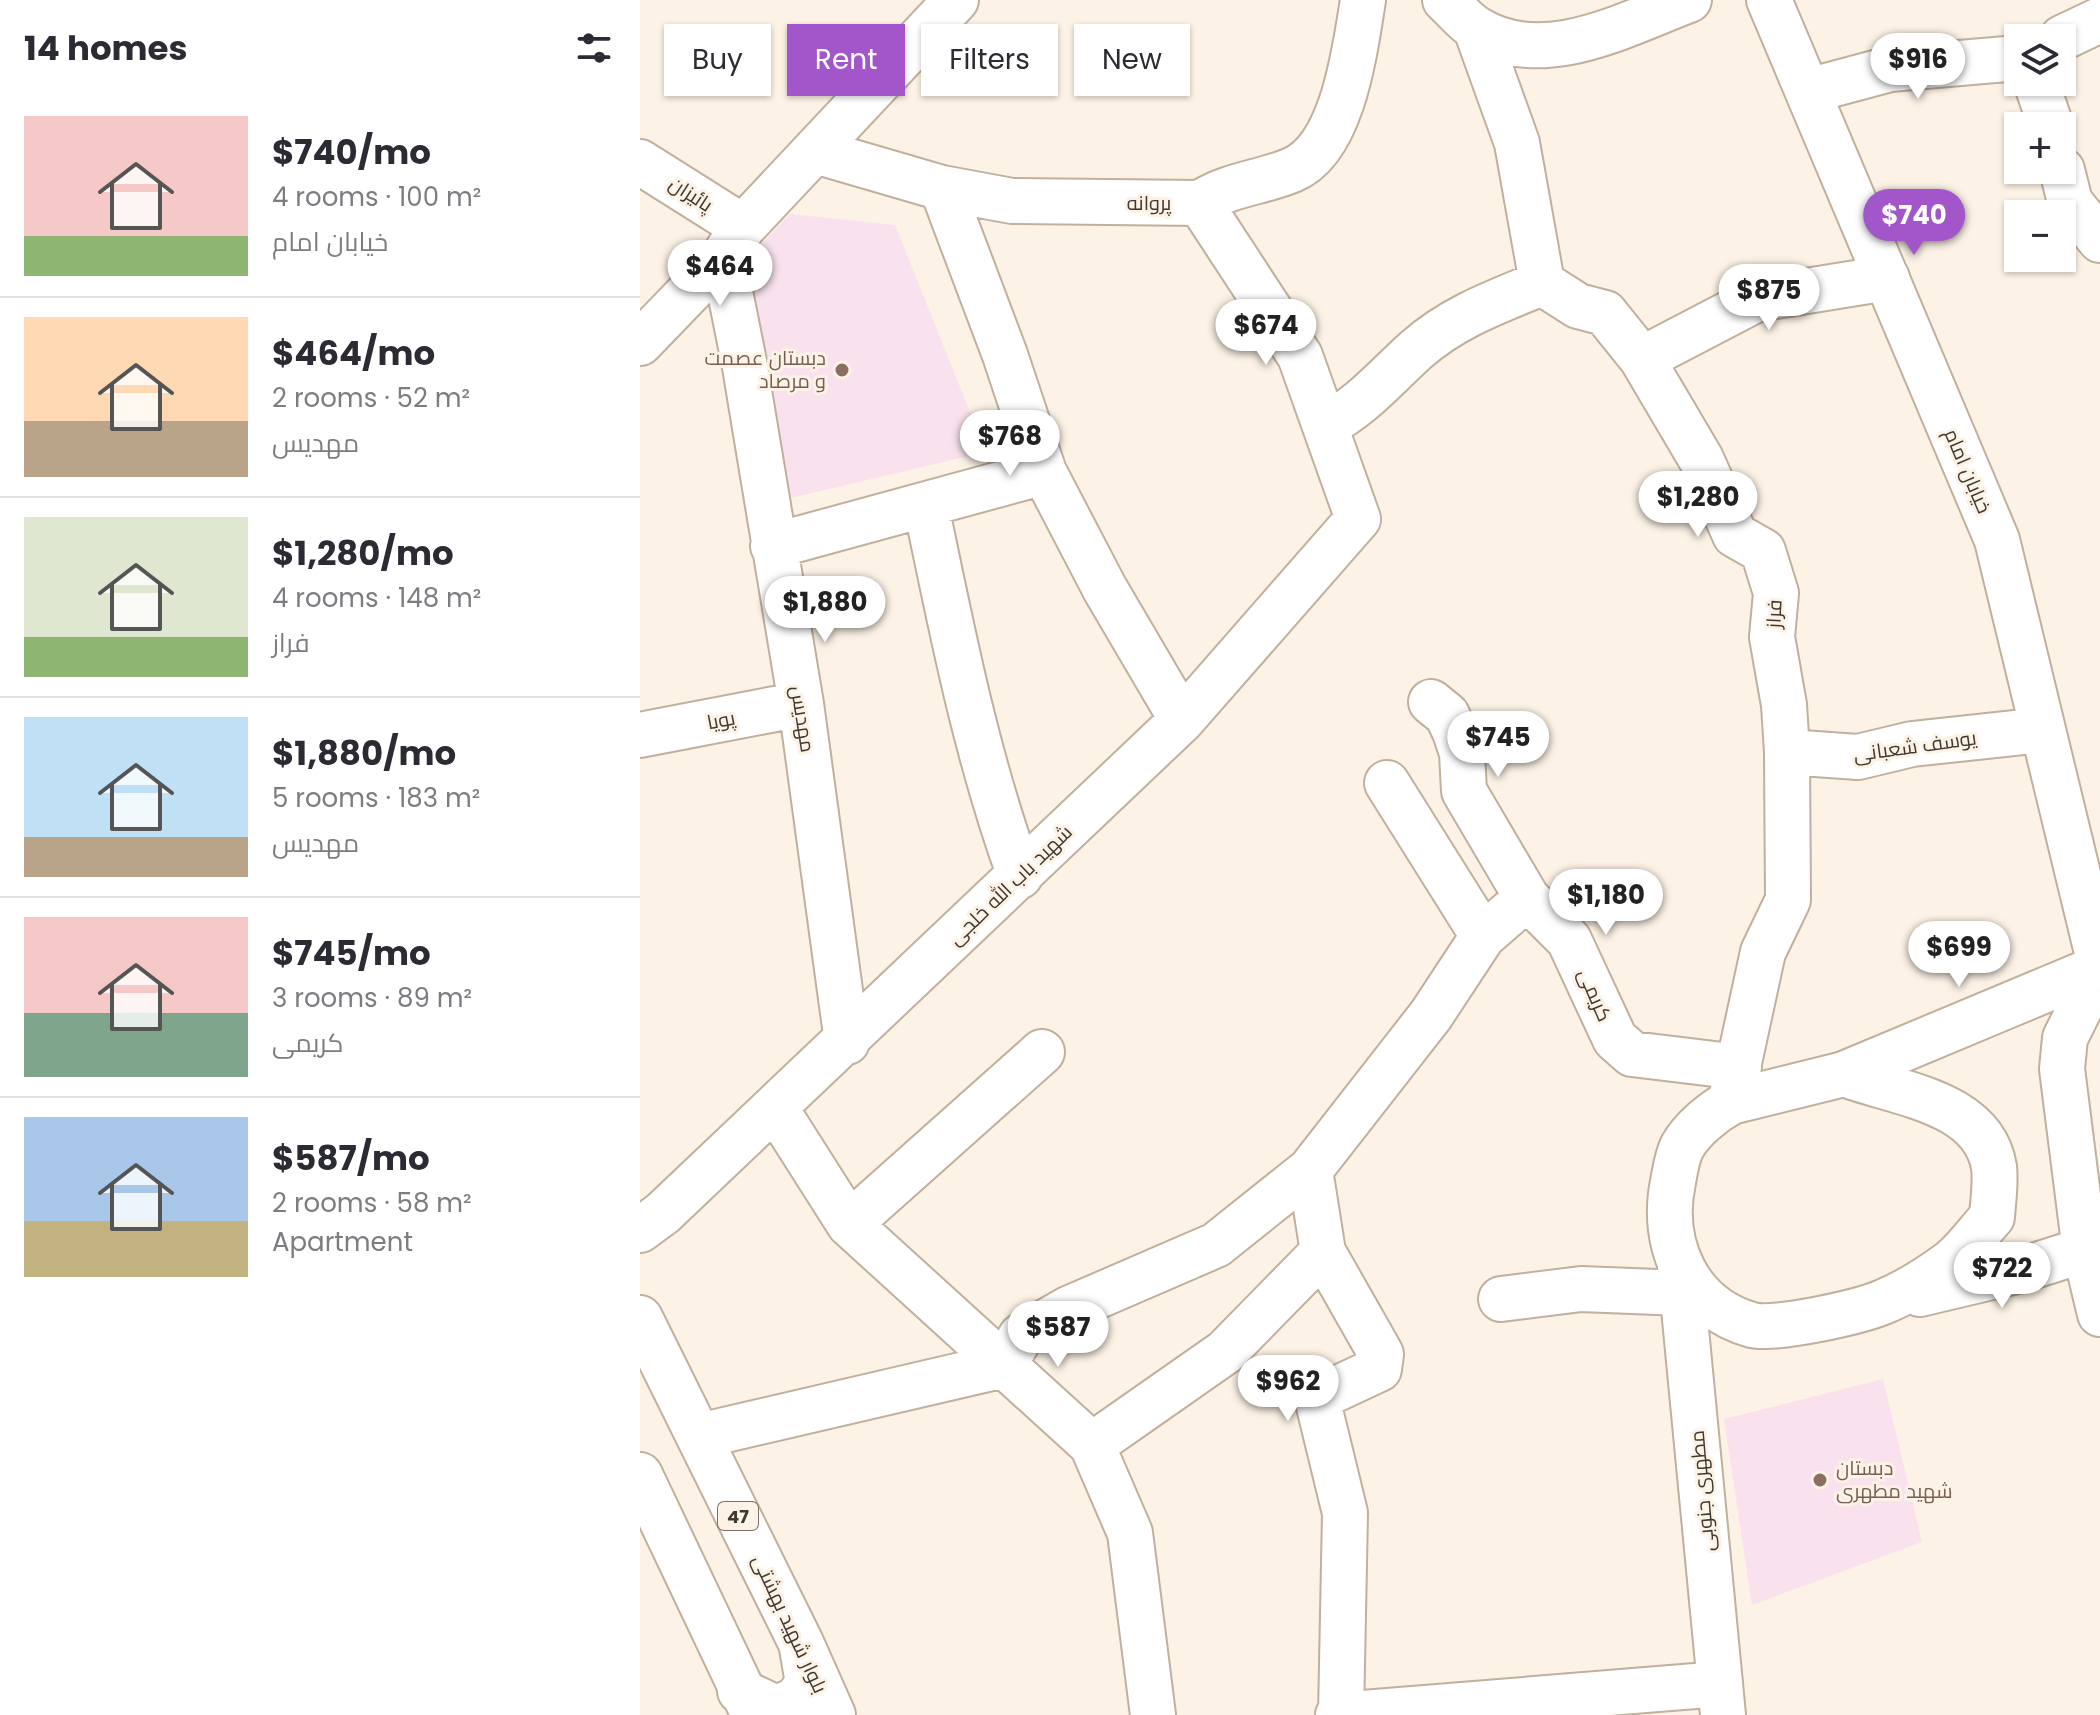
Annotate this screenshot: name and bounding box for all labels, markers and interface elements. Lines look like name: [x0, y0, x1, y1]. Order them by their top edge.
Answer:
text: 14 homes: [24, 24, 188, 72]
chip: Buy: [664, 24, 771, 96]
chip: Rent: [787, 24, 905, 96]
chip: Filters: [921, 24, 1058, 96]
chip: New: [1074, 24, 1190, 96]
map controls: [2004, 24, 2076, 272]
button: layers: [2004, 24, 2076, 96]
icon: filters: [572, 26, 616, 70]
pin: $916: [1871, 33, 1965, 101]
text: $916: [1888, 41, 1948, 77]
button: +: [2004, 112, 2076, 184]
text: $740/mo: [272, 128, 431, 176]
icon: home: [88, 148, 184, 244]
street label: پائیزان: [664, 169, 719, 219]
text: 4 rooms · 100 m²: [272, 179, 481, 215]
street label: پروانه: [1127, 189, 1172, 217]
pin: $740: [1867, 189, 1961, 257]
text: $740: [1881, 197, 1947, 233]
button: −: [2004, 200, 2076, 272]
text: خیابان امام: [272, 224, 388, 260]
pin: $464: [673, 240, 767, 308]
text: $464: [686, 248, 754, 284]
pin: $875: [1722, 264, 1816, 332]
text: $875: [1737, 272, 1801, 308]
pin: $674: [1219, 299, 1313, 367]
text: $674: [1233, 307, 1299, 343]
text: $464/mo: [272, 329, 435, 377]
place label: دبستان عصمت و مرصاد: [705, 344, 826, 395]
icon: home: [88, 349, 184, 445]
marker: دبستان عصمت و مرصاد: [833, 361, 851, 379]
text: 2 rooms · 52 m²: [272, 380, 470, 416]
pin: $768: [963, 410, 1057, 478]
text: $768: [978, 418, 1042, 454]
street label: خیابان امام: [1938, 424, 1998, 518]
text: مهدیس: [272, 425, 359, 461]
pin: $1,280: [1633, 471, 1763, 539]
text: $1,280: [1657, 479, 1740, 515]
text: $1,280/mo: [272, 529, 454, 577]
icon: home: [88, 549, 184, 645]
pin: $1,880: [760, 576, 890, 644]
text: 4 rooms · 148 m²: [272, 580, 481, 616]
text: $1,880: [783, 584, 868, 620]
street label: فراز: [1759, 599, 1789, 630]
text: فراز: [272, 625, 309, 661]
street label: مهدیس: [784, 684, 822, 754]
street label: پویا: [705, 703, 738, 736]
pin: $745: [1451, 711, 1545, 779]
text: $745: [1465, 719, 1531, 755]
street label: یوسف شعبانی: [1852, 723, 1979, 768]
text: $1,880/mo: [272, 729, 456, 777]
icon: home: [88, 749, 184, 845]
text: 5 rooms · 183 m²: [272, 780, 480, 816]
street label: شهید باب الله خلجی: [942, 818, 1078, 952]
text: مهدیس: [272, 825, 359, 861]
pin: $1,180: [1541, 869, 1671, 937]
text: $1,180: [1567, 877, 1645, 913]
pin: $699: [1912, 921, 2006, 989]
text: $745/mo: [272, 929, 431, 977]
text: $699: [1926, 929, 1992, 965]
icon: home: [88, 949, 184, 1045]
street label: کریمی: [1571, 964, 1619, 1026]
text: 3 rooms · 89 m²: [272, 980, 472, 1016]
text: کریمی: [272, 1025, 344, 1061]
text: $587/mo: [272, 1134, 430, 1182]
icon: home: [88, 1149, 184, 1245]
text: 2 rooms · 58 m²: [272, 1185, 472, 1221]
text: Apartment: [272, 1224, 413, 1260]
pin: $722: [1955, 1242, 2049, 1310]
text: $722: [1972, 1250, 2032, 1286]
pin: $587: [1011, 1301, 1105, 1369]
text: $587: [1026, 1309, 1090, 1345]
pin: $962: [1241, 1355, 1335, 1423]
text: $962: [1256, 1363, 1320, 1399]
street label: مطهری جنوبی: [1683, 1429, 1721, 1553]
place label: دبستان شهید مطهری: [1836, 1454, 1953, 1505]
marker: دبستان شهید مطهری: [1811, 1471, 1829, 1489]
road number: 47: [718, 1502, 758, 1530]
street label: بلوار شهید بهشتی: [746, 1550, 834, 1698]

